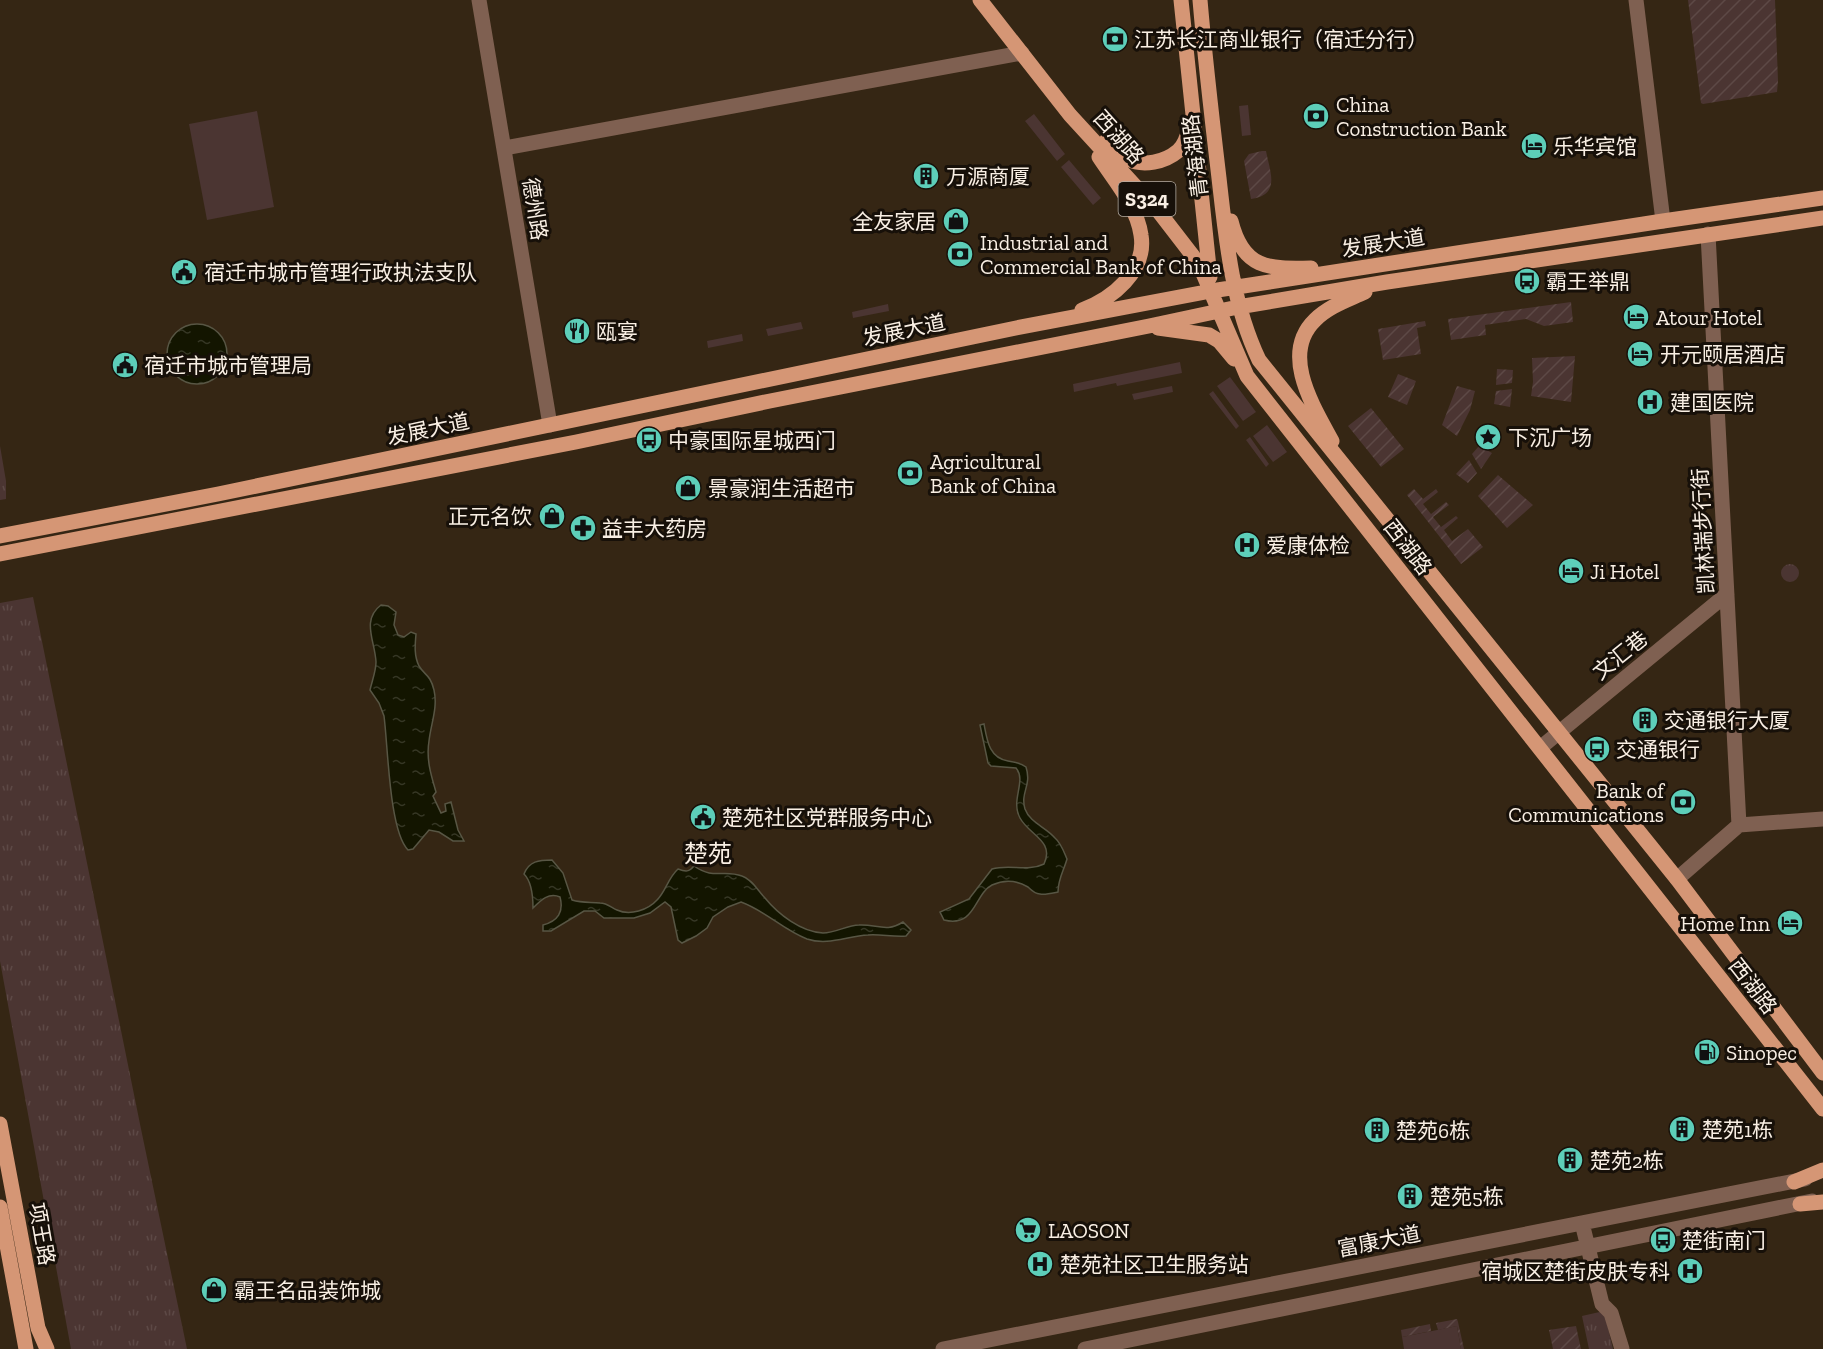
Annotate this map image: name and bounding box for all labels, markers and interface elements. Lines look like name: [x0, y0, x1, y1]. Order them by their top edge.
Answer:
bank icon: 江苏长江商业银行（宿迁分行）: [1100, 24, 1130, 54]
place label: 江苏长江商业银行（宿迁分行）: [1134, 27, 1428, 52]
place label: China Construction Bank: [1336, 92, 1507, 141]
bank icon: China Construction Bank: [1301, 101, 1331, 131]
street label: 西湖路: [1089, 105, 1149, 169]
street label: 青海湖路: [1177, 113, 1213, 199]
hotel icon: 乐华宾馆: [1519, 131, 1549, 161]
place label: 乐华宾馆: [1553, 134, 1637, 159]
building icon: 万源商厦: [911, 161, 941, 191]
place label: 万源商厦: [946, 164, 1030, 189]
street label: 德州路: [518, 176, 552, 242]
road number: S324: [1118, 182, 1176, 216]
shop icon: 全友家居: [941, 206, 971, 236]
place label: 全友家居: [852, 209, 936, 234]
street label: 发展大道: [1340, 224, 1426, 262]
place label: Industrial and Commercial Bank of China: [980, 230, 1222, 279]
bank icon: Industrial and Commercial Bank of China: [945, 239, 975, 269]
public building icon: 宿迁市城市管理行政执法支队: [169, 257, 199, 287]
place label: 宿迁市城市管理行政执法支队: [204, 260, 477, 285]
bus stop icon: 霸王举鼎: [1512, 266, 1542, 296]
place label: 霸王举鼎: [1546, 269, 1630, 294]
hotel icon: Atour Hotel: [1621, 302, 1651, 332]
place label: Atour Hotel: [1656, 305, 1763, 330]
street label: 发展大道: [860, 309, 948, 351]
restaurant icon: 瓯宴: [562, 316, 592, 346]
place label: 瓯宴: [596, 319, 638, 344]
hotel icon: 开元颐居酒店: [1625, 339, 1655, 369]
place label: 开元颐居酒店: [1660, 342, 1786, 367]
public building icon: 宿迁市城市管理局: [110, 350, 140, 380]
place label: 宿迁市城市管理局: [144, 353, 312, 378]
hospital icon: 建国医院: [1635, 387, 1665, 417]
place label: 建国医院: [1670, 390, 1754, 415]
street label: 发展大道: [384, 408, 472, 450]
place icon: 下沉广场: [1473, 422, 1503, 452]
bus stop icon: 中豪国际星城西门: [634, 425, 664, 455]
place label: 下沉广场: [1508, 425, 1592, 450]
place label: 中豪国际星城西门: [668, 428, 836, 453]
place label: Agricultural Bank of China: [930, 449, 1056, 498]
bank icon: Agricultural Bank of China: [895, 458, 925, 488]
street label: 凯林瑞步行街: [1687, 467, 1719, 595]
shop icon: 景豪润生活超市: [673, 473, 703, 503]
place label: 景豪润生活超市: [708, 476, 855, 501]
shop icon: 正元名饮: [537, 501, 567, 531]
place label: 正元名饮: [448, 504, 532, 529]
pharmacy icon: 益丰大药房: [568, 513, 598, 543]
street label: 西湖路: [1379, 514, 1437, 580]
place label: 益丰大药房: [602, 516, 707, 541]
hospital icon: 爱康体检: [1232, 530, 1262, 560]
place label: 爱康体检: [1266, 533, 1350, 558]
hotel icon: Ji Hotel: [1556, 556, 1586, 586]
place label: Ji Hotel: [1590, 559, 1660, 584]
street label: 文汇巷: [1588, 625, 1652, 685]
building icon: 交通银行大厦: [1630, 705, 1660, 735]
place label: 交通银行大厦: [1664, 708, 1790, 733]
bus stop icon: 交通银行: [1582, 734, 1612, 764]
place label: 交通银行: [1616, 737, 1700, 762]
place label: Bank of Communications: [1508, 778, 1665, 827]
bank icon: Bank of Communications: [1668, 787, 1698, 817]
public building icon: 楚苑社区党群服务中心: [688, 802, 718, 832]
place label: 楚苑社区党群服务中心: [722, 805, 932, 830]
district label: 楚苑: [684, 839, 732, 868]
hotel icon: Home Inn: [1775, 908, 1805, 938]
place label: Home Inn: [1680, 911, 1770, 936]
street label: 西湖路: [1724, 953, 1782, 1019]
fuel station icon: Sinopec: [1692, 1037, 1722, 1067]
place label: Sinopec: [1726, 1040, 1797, 1065]
building icon: 楚苑1栋: [1667, 1114, 1697, 1144]
building icon: 楚苑6栋: [1362, 1115, 1392, 1145]
place label: 楚苑1栋: [1702, 1117, 1773, 1142]
place label: 楚苑6栋: [1396, 1118, 1470, 1143]
building icon: 楚苑2栋: [1555, 1145, 1585, 1175]
place label: 楚苑2栋: [1590, 1148, 1664, 1173]
building icon: 楚苑5栋: [1395, 1181, 1425, 1211]
place label: 楚苑5栋: [1430, 1184, 1504, 1209]
street label: 项王路: [24, 1201, 60, 1267]
supermarket icon: LAOSON: [1013, 1215, 1043, 1245]
place label: LAOSON: [1048, 1218, 1130, 1243]
street label: 富康大道: [1335, 1221, 1423, 1261]
bus stop icon: 楚街南门: [1648, 1225, 1678, 1255]
place label: 楚街南门: [1682, 1228, 1766, 1253]
hospital icon: 楚苑社区卫生服务站: [1025, 1249, 1055, 1279]
place label: 楚苑社区卫生服务站: [1060, 1252, 1249, 1277]
hospital icon: 宿城区楚街皮肤专科: [1675, 1256, 1705, 1286]
place label: 宿城区楚街皮肤专科: [1481, 1259, 1670, 1284]
shop icon: 霸王名品装饰城: [199, 1275, 229, 1305]
place label: 霸王名品装饰城: [234, 1278, 381, 1303]

